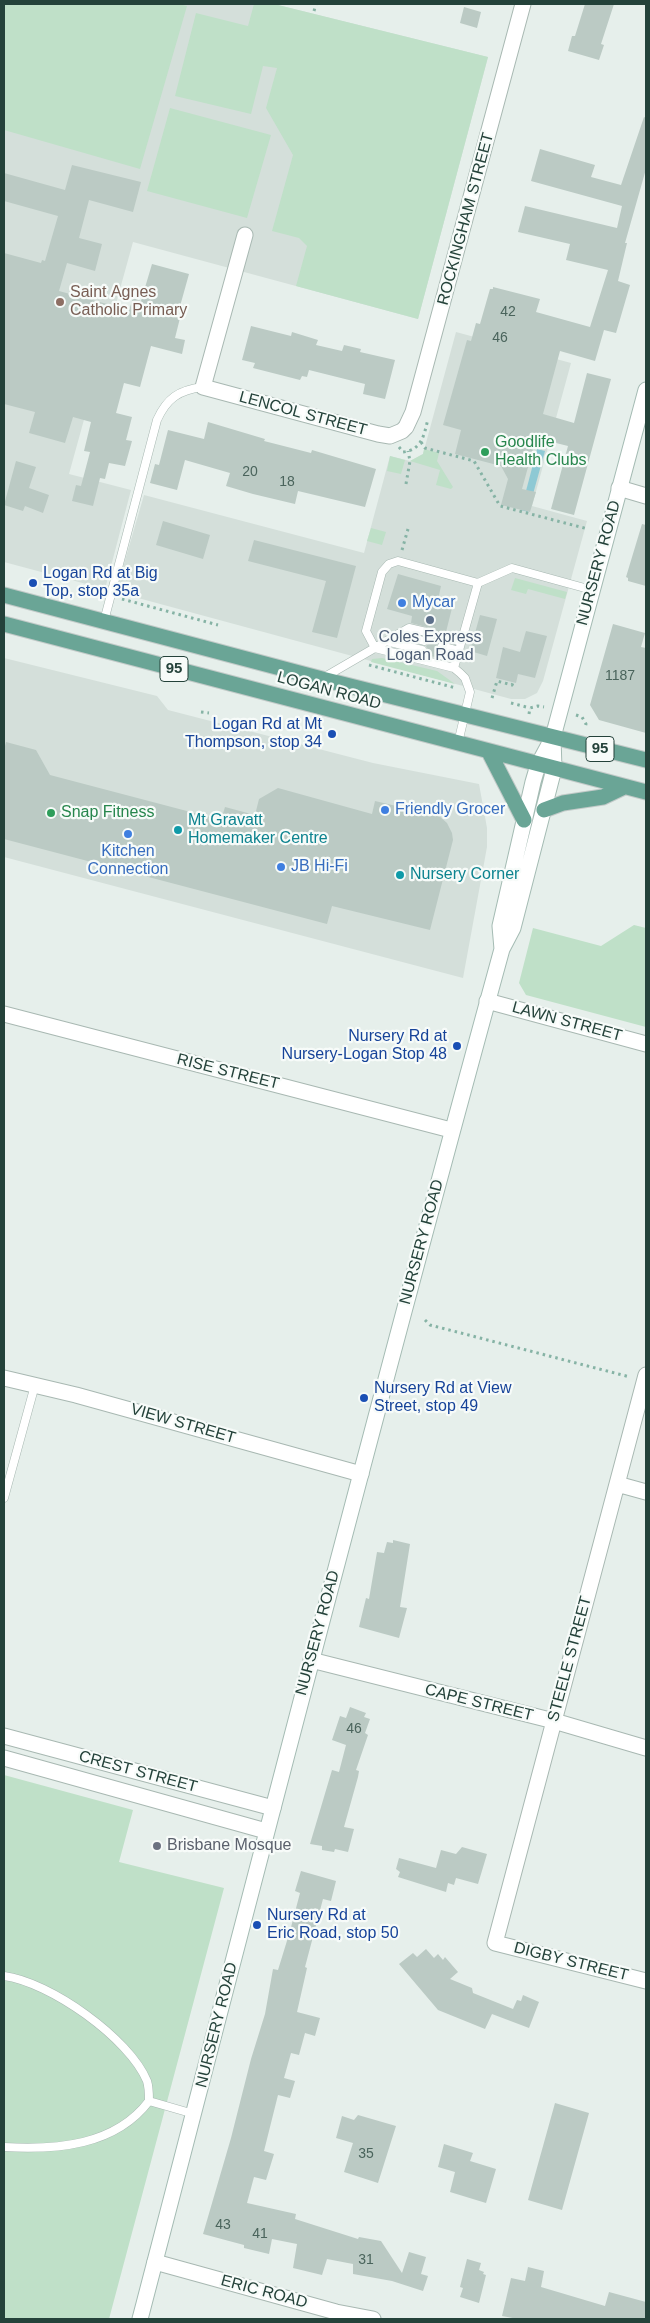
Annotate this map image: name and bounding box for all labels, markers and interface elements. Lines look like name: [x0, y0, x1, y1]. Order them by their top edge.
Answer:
street label: ROCKINGHAM STREET: [434, 131, 498, 307]
place label: Saint Agnes Catholic Primary: [70, 283, 187, 321]
marker: Saint Agnes Catholic Primary: [54, 296, 66, 308]
house number: 42: [500, 304, 516, 320]
house number: 46: [492, 330, 508, 346]
street label: LENCOL STREET: [237, 388, 369, 440]
place label: Goodlife Health Clubs: [495, 433, 587, 471]
marker: Goodlife Health Clubs: [479, 446, 491, 458]
house number: 20: [242, 464, 258, 480]
house number: 18: [279, 474, 295, 490]
street label: NURSERY ROAD: [573, 498, 625, 628]
place label: Logan Rd at Big Top, stop 35a: [43, 564, 158, 602]
marker: Logan Rd at Big Top, stop 35a: [27, 577, 39, 589]
place label: Mycar: [412, 593, 456, 613]
marker: Mycar: [396, 597, 408, 609]
marker: Coles Express Logan Road: [424, 614, 436, 626]
place label: Coles Express Logan Road: [378, 628, 482, 666]
road number: 95: [160, 656, 188, 682]
street label: LOGAN ROAD: [275, 668, 383, 714]
house number: 1187: [605, 668, 635, 684]
place label: Logan Rd at Mt Thompson, stop 34: [185, 715, 322, 753]
marker: Logan Rd at Mt Thompson, stop 34: [326, 728, 338, 740]
road number: 95: [586, 736, 614, 762]
place label: Friendly Grocer: [395, 800, 505, 820]
place label: Snap Fitness: [61, 803, 154, 823]
marker: Friendly Grocer: [379, 804, 391, 816]
marker: Snap Fitness: [45, 807, 57, 819]
place label: Mt Gravatt Homemaker Centre: [188, 811, 328, 849]
marker: Mt Gravatt Homemaker Centre: [172, 824, 184, 836]
marker: Kitchen Connection: [122, 828, 134, 840]
place label: Kitchen Connection: [88, 842, 168, 880]
place label: JB Hi-Fi: [291, 857, 348, 877]
marker: JB Hi-Fi: [275, 861, 287, 873]
place label: Nursery Corner: [410, 865, 519, 885]
marker: Nursery Corner: [394, 869, 406, 881]
street label: LAWN STREET: [510, 998, 624, 1046]
place label: Nursery Rd at Nursery-Logan Stop 48: [282, 1027, 447, 1065]
marker: Nursery Rd at Nursery-Logan Stop 48: [451, 1040, 463, 1052]
street label: RISE STREET: [175, 1050, 281, 1094]
street label: NURSERY ROAD: [396, 1177, 448, 1307]
place label: Nursery Rd at View Street, stop 49: [374, 1379, 512, 1417]
marker: Nursery Rd at View Street, stop 49: [358, 1392, 370, 1404]
street label: VIEW STREET: [128, 1400, 238, 1448]
street label: NURSERY ROAD: [292, 1568, 344, 1698]
street label: STEELE STREET: [544, 1594, 596, 1724]
street label: CAPE STREET: [423, 1680, 535, 1726]
house number: 46: [346, 1721, 362, 1737]
street label: CREST STREET: [77, 1747, 199, 1797]
place label: Brisbane Mosque: [167, 1836, 292, 1856]
marker: Brisbane Mosque: [151, 1840, 163, 1852]
place label: Nursery Rd at Eric Road, stop 50: [267, 1906, 399, 1944]
marker: Nursery Rd at Eric Road, stop 50: [251, 1919, 263, 1931]
street label: DIGBY STREET: [512, 1938, 630, 1986]
street label: NURSERY ROAD: [192, 1960, 242, 2090]
house number: 35: [358, 2146, 374, 2162]
house number: 43: [215, 2217, 231, 2233]
house number: 41: [252, 2226, 268, 2242]
house number: 31: [358, 2252, 374, 2268]
street label: ERIC ROAD: [219, 2271, 309, 2313]

